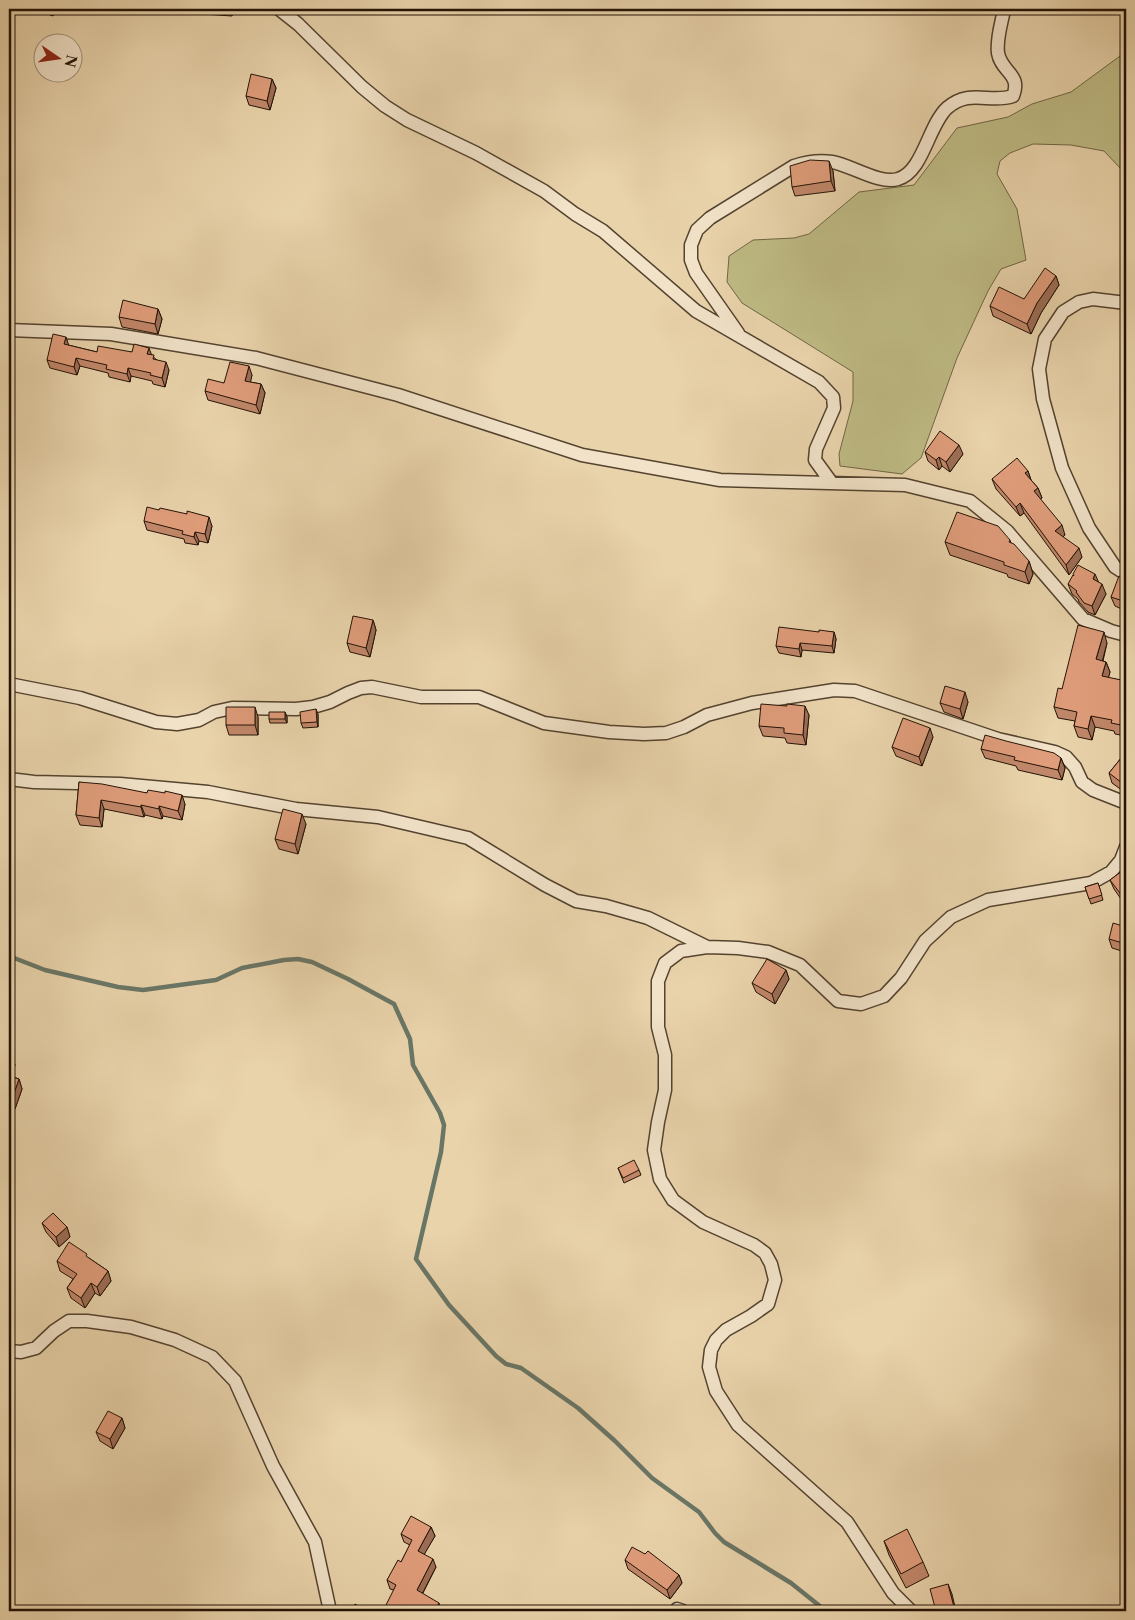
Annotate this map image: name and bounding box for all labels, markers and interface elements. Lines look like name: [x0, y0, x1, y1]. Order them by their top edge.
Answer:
north arrow: [32, 32, 82, 82]
text: N: [61, 53, 81, 69]

